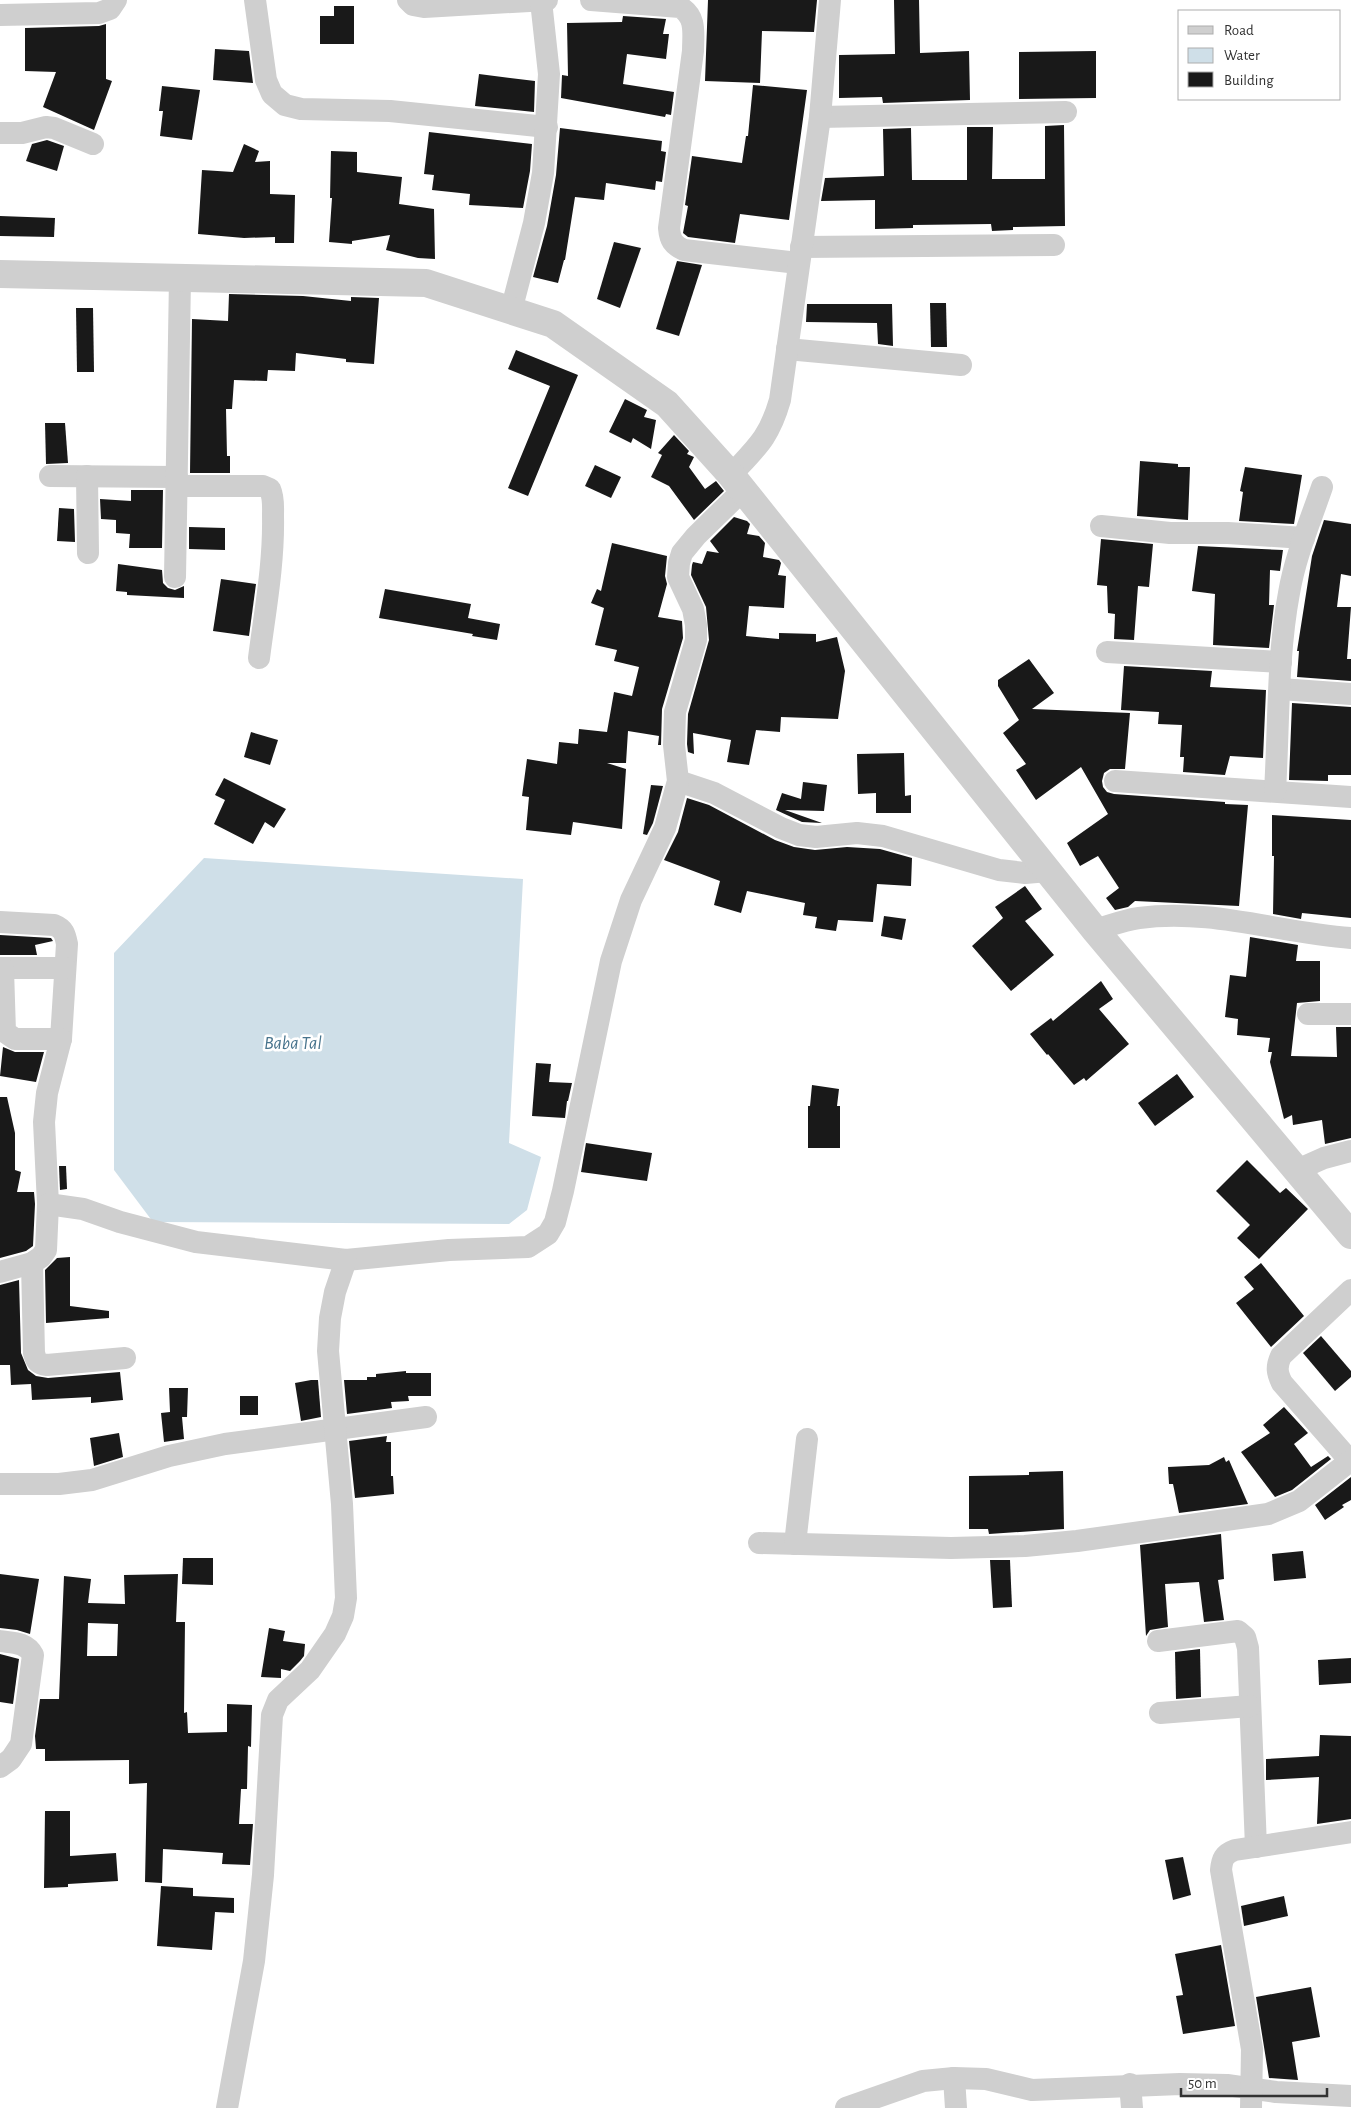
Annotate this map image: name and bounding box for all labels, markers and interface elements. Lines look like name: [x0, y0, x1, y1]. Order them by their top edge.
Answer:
legend: [1178, 10, 1341, 100]
text: Road: [1224, 23, 1254, 38]
text: Water: [1224, 48, 1260, 63]
text: Building: [1224, 73, 1274, 88]
water label: Baba Tal: [264, 1034, 322, 1053]
scale bar: [1181, 2066, 1327, 2098]
text: 50 m: [1188, 2076, 1217, 2091]

